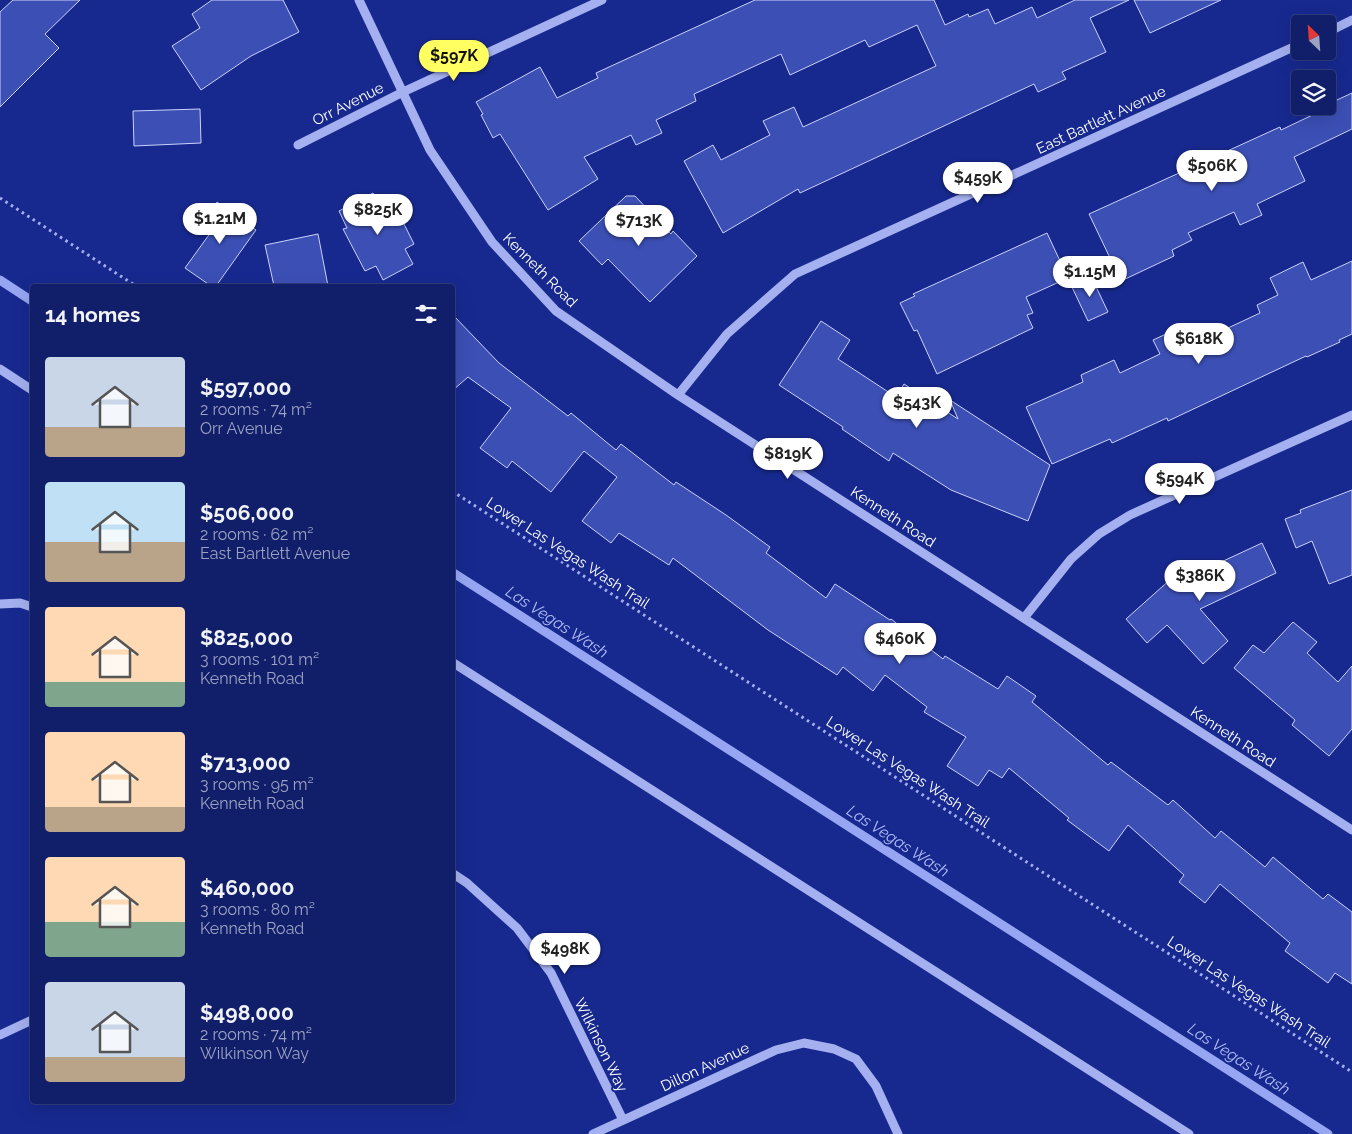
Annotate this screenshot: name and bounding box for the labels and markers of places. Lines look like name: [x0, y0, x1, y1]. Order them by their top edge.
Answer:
pin: $597K: [419, 39, 489, 82]
pin: $506K: [1177, 150, 1247, 192]
pin: $459K: [943, 162, 1013, 204]
pin: $825K: [343, 194, 413, 236]
pin: $1.21M: [179, 202, 261, 245]
pin: $713K: [604, 204, 674, 247]
pin: $1.15M: [1049, 256, 1131, 298]
pin: $618K: [1164, 322, 1234, 365]
pin: $543K: [882, 386, 952, 429]
pin: $819K: [753, 438, 823, 480]
pin: $594K: [1145, 462, 1215, 505]
pin: $386K: [1165, 560, 1235, 602]
pin: $460K: [865, 622, 935, 665]
pin: $498K: [530, 932, 600, 975]

